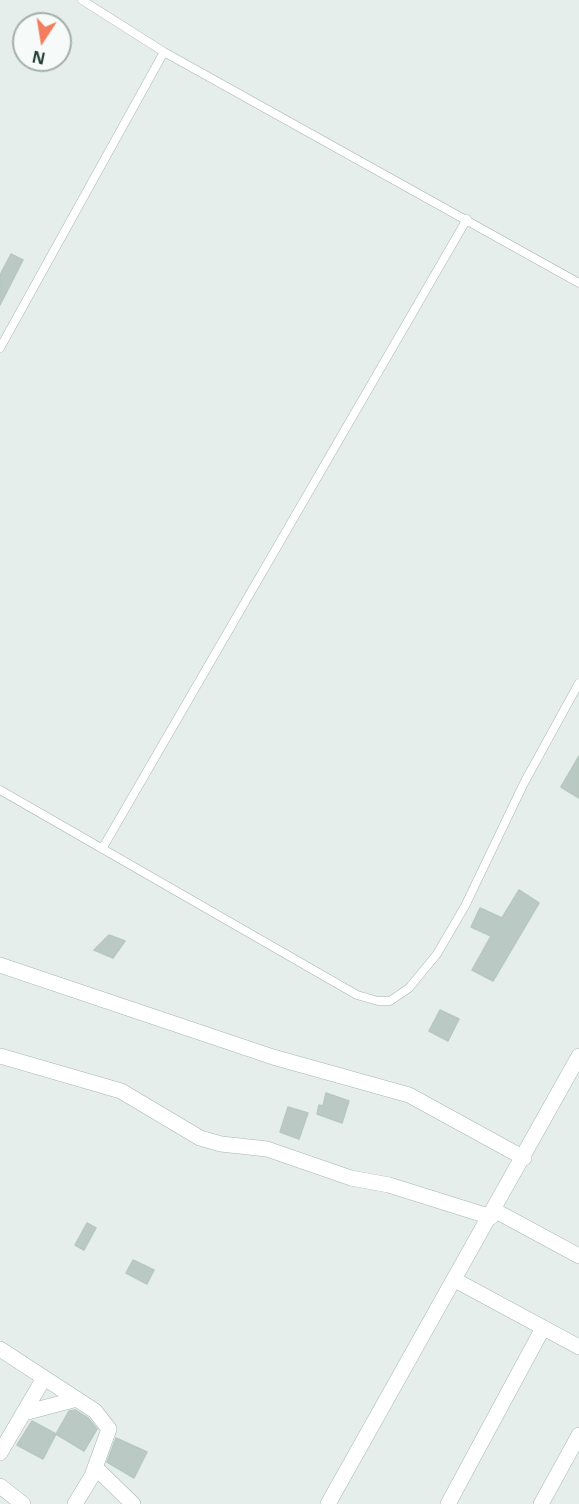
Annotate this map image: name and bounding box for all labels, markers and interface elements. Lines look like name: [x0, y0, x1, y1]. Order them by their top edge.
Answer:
north arrow: [12, 12, 72, 72]
text: N: [30, 46, 47, 70]

